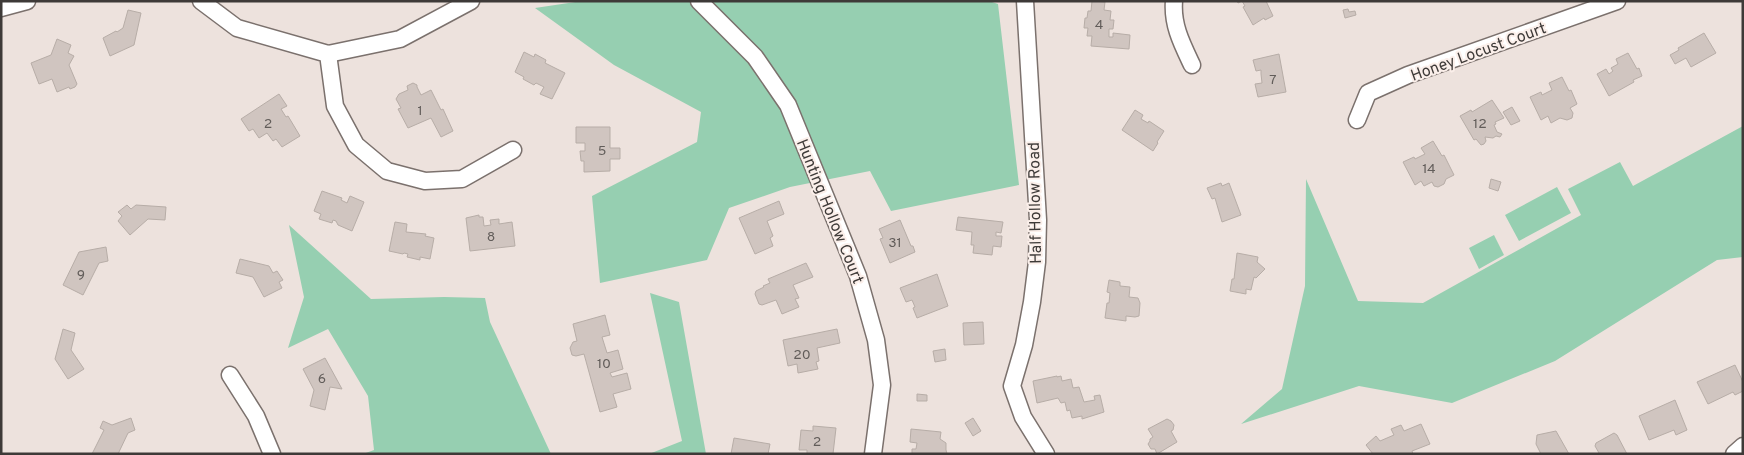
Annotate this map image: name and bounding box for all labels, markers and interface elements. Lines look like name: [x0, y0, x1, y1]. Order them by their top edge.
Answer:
house number: 4: [1095, 17, 1103, 34]
street label: Honey Locust Court: [1408, 19, 1549, 87]
house number: 7: [1269, 72, 1277, 89]
house number: 1: [417, 103, 423, 120]
house number: 2: [264, 116, 272, 133]
house number: 12: [1473, 116, 1487, 133]
street label: Hunting Hollow Court: [791, 136, 867, 287]
street label: Half Hollow Road: [1025, 142, 1047, 264]
house number: 5: [598, 143, 606, 160]
house number: 14: [1422, 161, 1436, 178]
house number: 8: [487, 229, 495, 246]
house number: 31: [888, 235, 902, 252]
house number: 9: [77, 267, 85, 284]
house number: 20: [793, 347, 811, 364]
house number: 10: [597, 356, 611, 373]
house number: 6: [318, 371, 326, 388]
house number: 2: [813, 434, 821, 451]

